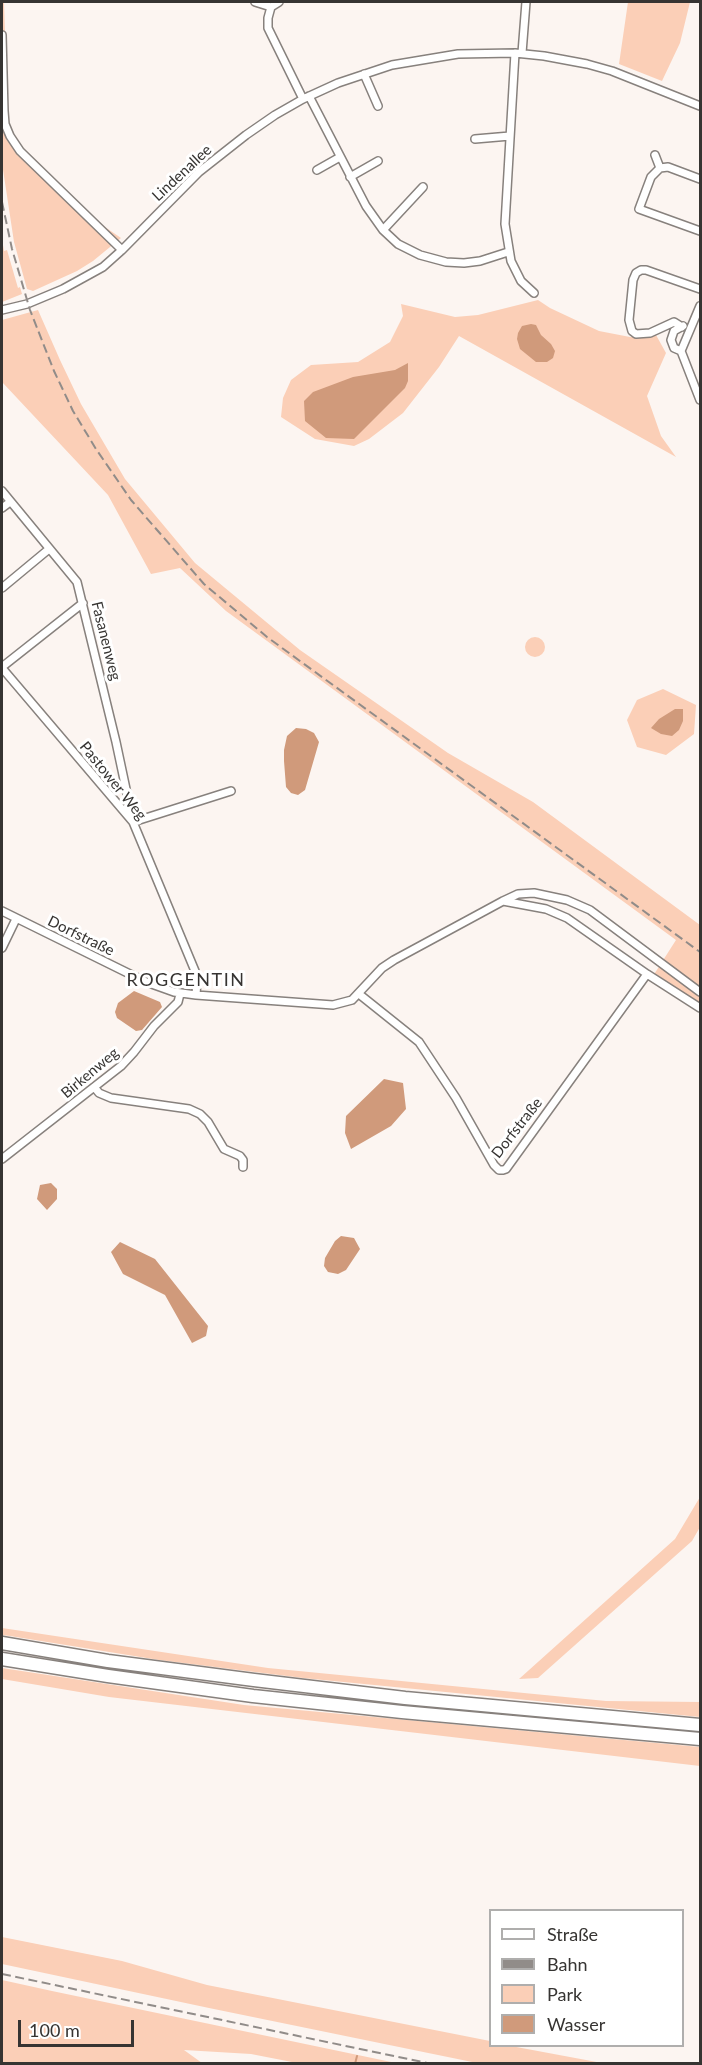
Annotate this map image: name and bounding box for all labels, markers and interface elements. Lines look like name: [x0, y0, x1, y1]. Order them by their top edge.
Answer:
street label: Lindenallee: [149, 141, 215, 205]
street label: Fasanenweg: [87, 600, 125, 682]
street label: Pastower Weg: [76, 738, 150, 824]
street label: Dorfstraße: [45, 912, 117, 960]
district label: ROGGENTIN: [127, 969, 245, 991]
street label: Birkenweg: [58, 1044, 122, 1102]
street label: Dorfstraße: [488, 1094, 546, 1162]
legend: [489, 1909, 684, 2047]
text: Straße: [547, 1923, 598, 1945]
text: Bahn: [547, 1953, 588, 1975]
text: Park: [547, 1983, 582, 2005]
scale bar: [21, 2008, 136, 2046]
text: Wasser: [547, 2013, 605, 2035]
text: 100 m: [29, 2019, 80, 2041]

